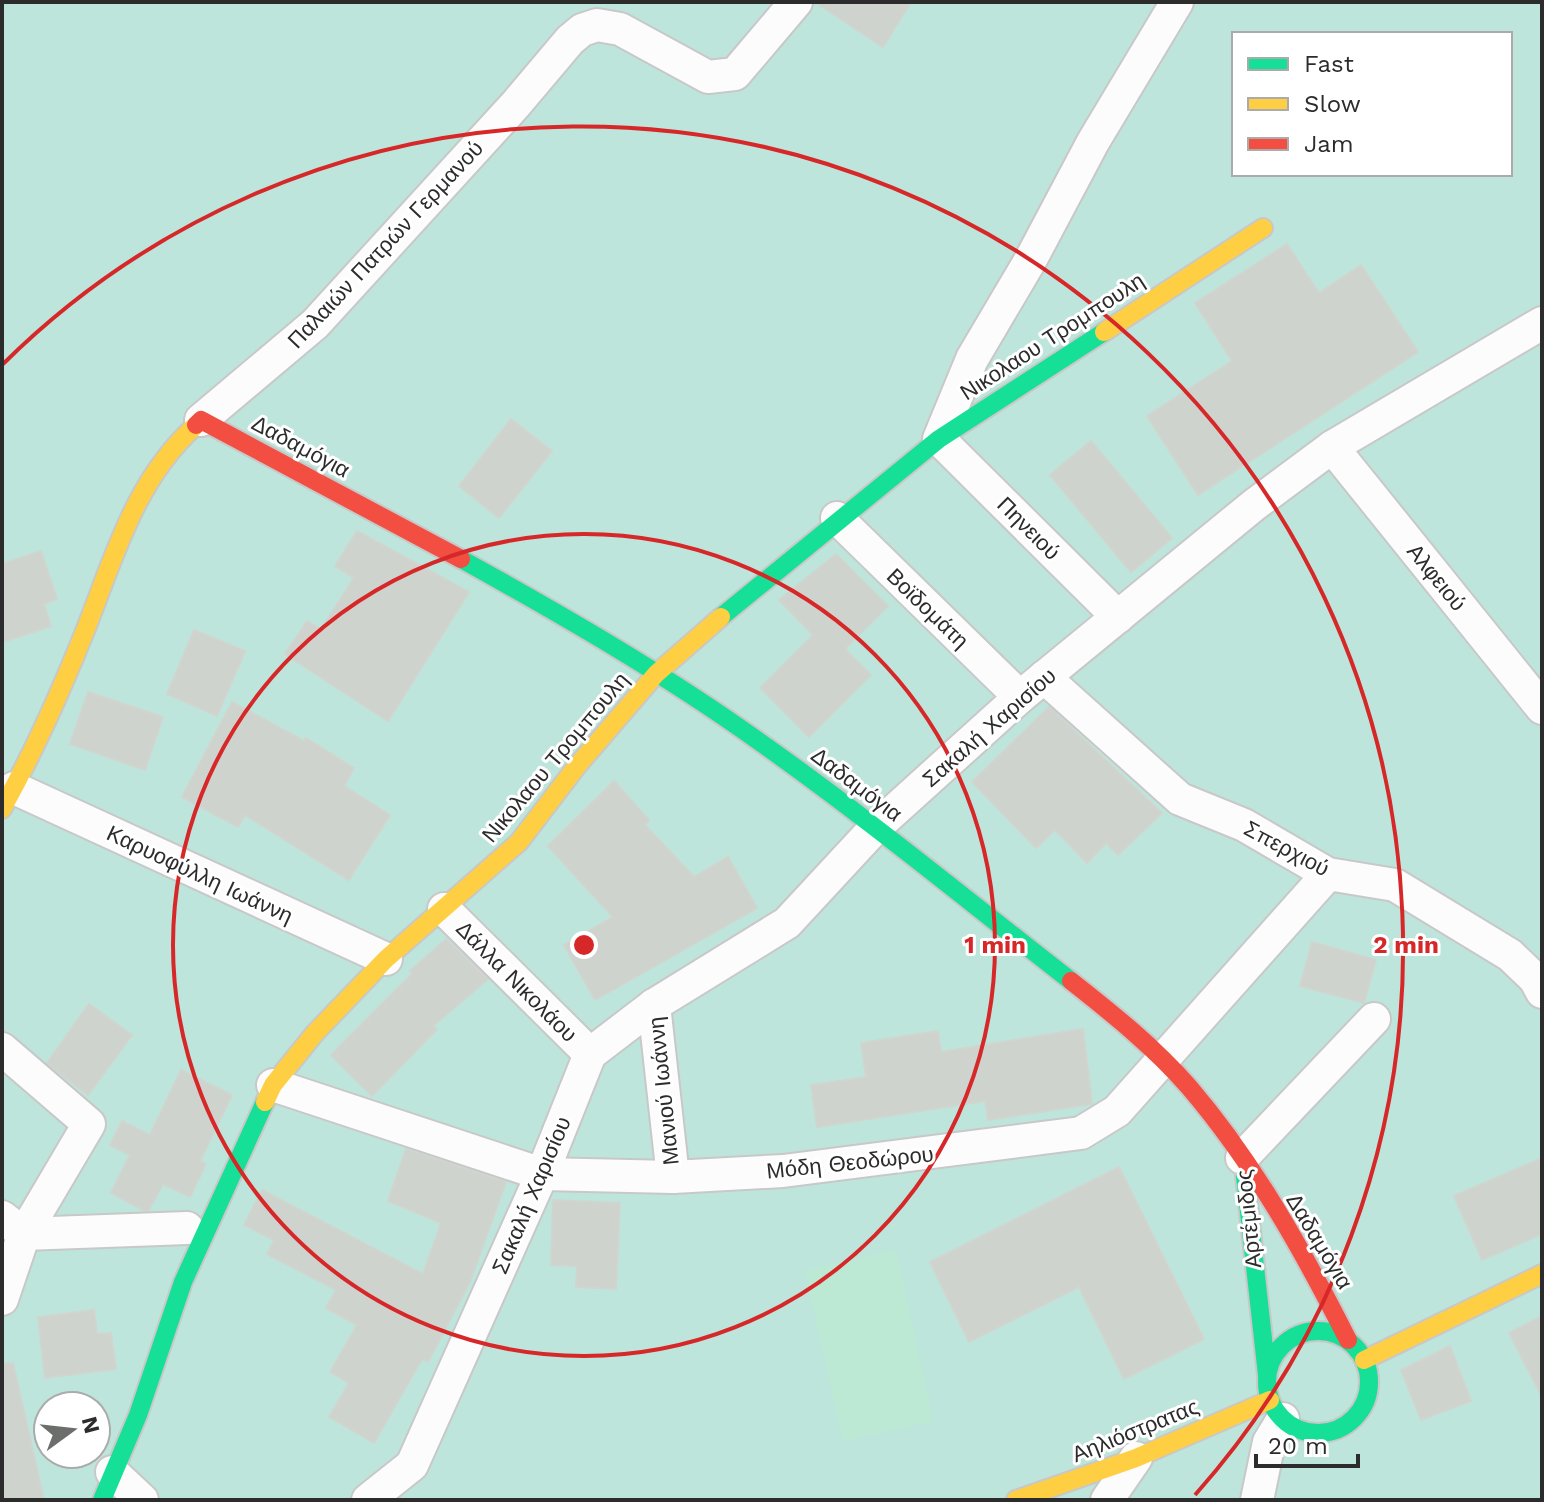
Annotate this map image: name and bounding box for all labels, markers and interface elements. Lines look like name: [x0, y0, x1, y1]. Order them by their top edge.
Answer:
legend: [1232, 32, 1512, 176]
text: Fast: [1304, 50, 1354, 78]
text: Slow: [1304, 90, 1361, 118]
text: Jam: [1304, 130, 1354, 158]
street label: Παλαιών Πατρών Γερμανού: [283, 136, 488, 353]
street label: Νικολαου Τρομπουλη: [956, 268, 1149, 405]
street label: Δαδαμόγια: [248, 410, 354, 483]
street label: Πηνειού: [992, 492, 1065, 565]
street label: Αλφειού: [1402, 539, 1471, 616]
street label: Βοϊδομάτη: [882, 563, 974, 653]
street label: Σακαλή Χαρισίου: [918, 663, 1061, 792]
street label: Νικολαου Τρομπουλη: [477, 667, 634, 847]
street label: Δαδαμόγια: [806, 742, 907, 827]
street label: Σπερχιού: [1240, 816, 1334, 881]
street label: Καρυοφύλλη Ιωάννη: [103, 820, 297, 929]
street label: Δάλλα Νικολάου: [451, 916, 582, 1047]
centre of rings: [570, 931, 598, 959]
text: 1 min: [964, 931, 1026, 959]
text: 2 min: [1373, 931, 1439, 959]
street label: Μανιού Ιωάννη: [643, 1016, 684, 1166]
street label: Σακαλή Χαρισίου: [487, 1113, 576, 1277]
street label: Μόδη Θεοδώρου: [765, 1141, 935, 1184]
street label: Αρτέμιδος: [1231, 1168, 1266, 1269]
street label: Δαδαμόγια: [1281, 1189, 1358, 1294]
north arrow: [32, 1390, 112, 1470]
street label: Αηλιόστρατας: [1068, 1394, 1202, 1467]
text: N: [77, 1414, 105, 1436]
scale bar: [1256, 1418, 1358, 1468]
text: 20 m: [1268, 1432, 1328, 1460]

